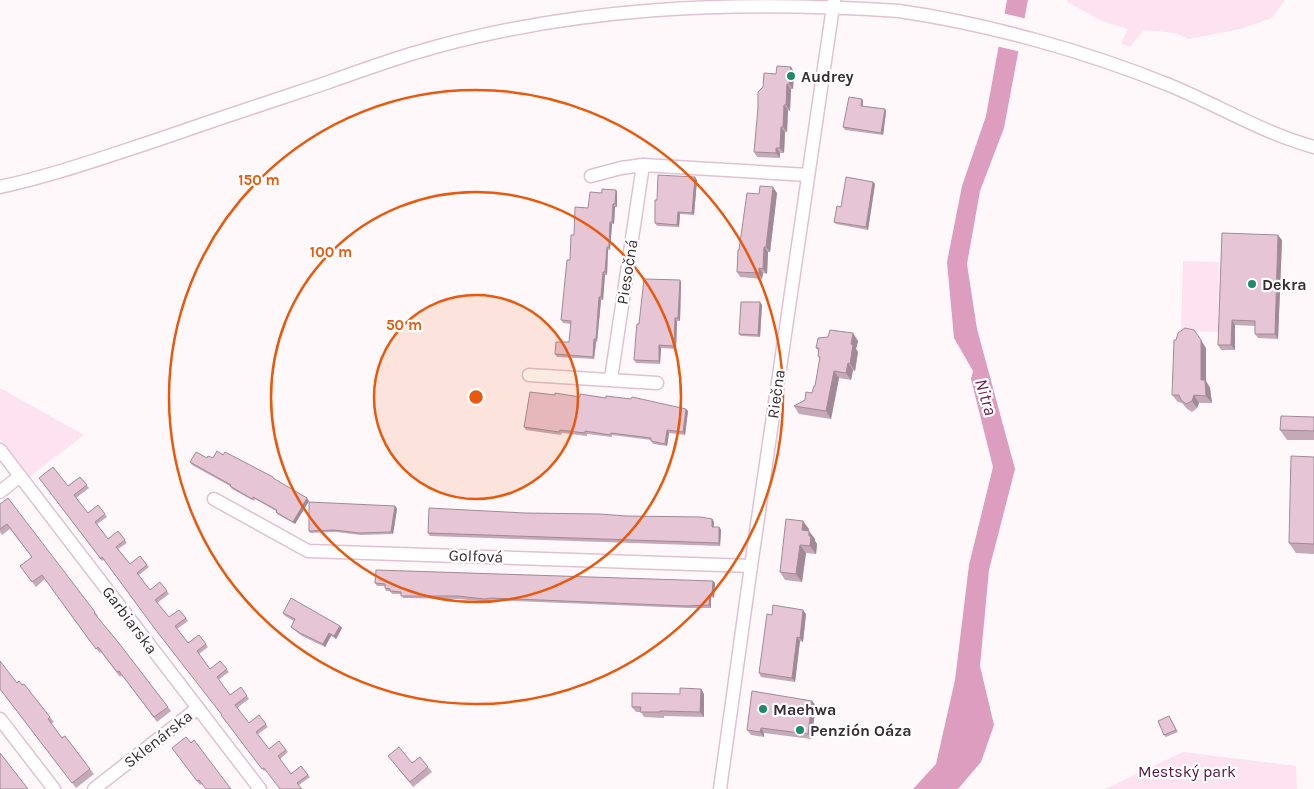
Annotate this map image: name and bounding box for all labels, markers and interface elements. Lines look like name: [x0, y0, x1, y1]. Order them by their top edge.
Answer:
place label: Audrey: [801, 67, 854, 86]
marker: Audrey: [785, 70, 797, 82]
text: 150 m: [238, 171, 280, 189]
street label: Piesočná: [612, 238, 642, 306]
text: 100 m: [310, 243, 352, 261]
place label: Dekra: [1262, 275, 1307, 294]
marker: Dekra: [1246, 278, 1258, 290]
text: 50 m: [386, 316, 422, 334]
street label: Riečna: [763, 368, 789, 420]
water label: Nitra: [970, 376, 1002, 418]
centre of rings: [467, 388, 485, 406]
street label: Golfová: [448, 546, 504, 566]
street label: Garbiarska: [98, 582, 162, 658]
place label: Maehwa: [773, 700, 836, 719]
marker: Maehwa: [757, 703, 769, 715]
street label: Sklenárska: [120, 706, 196, 772]
place label: Penzión Oáza: [810, 721, 912, 740]
marker: Penzión Oáza: [794, 724, 806, 736]
park label: Mestský park: [1138, 762, 1236, 781]

